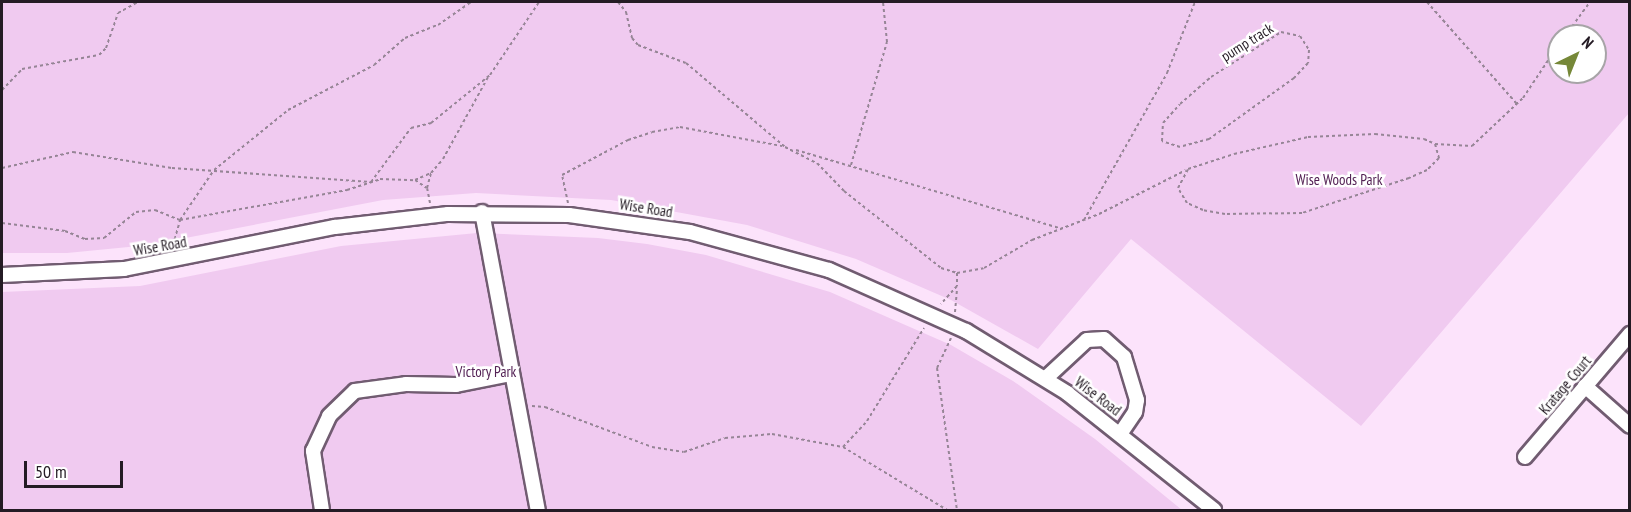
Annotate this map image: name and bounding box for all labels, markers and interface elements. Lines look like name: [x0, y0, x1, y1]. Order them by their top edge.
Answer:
street label: pump track: [1218, 19, 1276, 65]
north arrow: [1547, 24, 1607, 84]
text: N: [1578, 32, 1598, 53]
park label: Wise Woods Park: [1295, 171, 1383, 189]
street label: Wise Road: [618, 195, 674, 221]
street label: Wise Road: [132, 233, 188, 259]
street label: Kratage Court: [1535, 352, 1595, 418]
park label: Victory Park: [455, 363, 517, 381]
street label: Wise Road: [1071, 373, 1125, 419]
scale bar: [27, 449, 126, 487]
text: 50 m: [35, 460, 67, 483]

